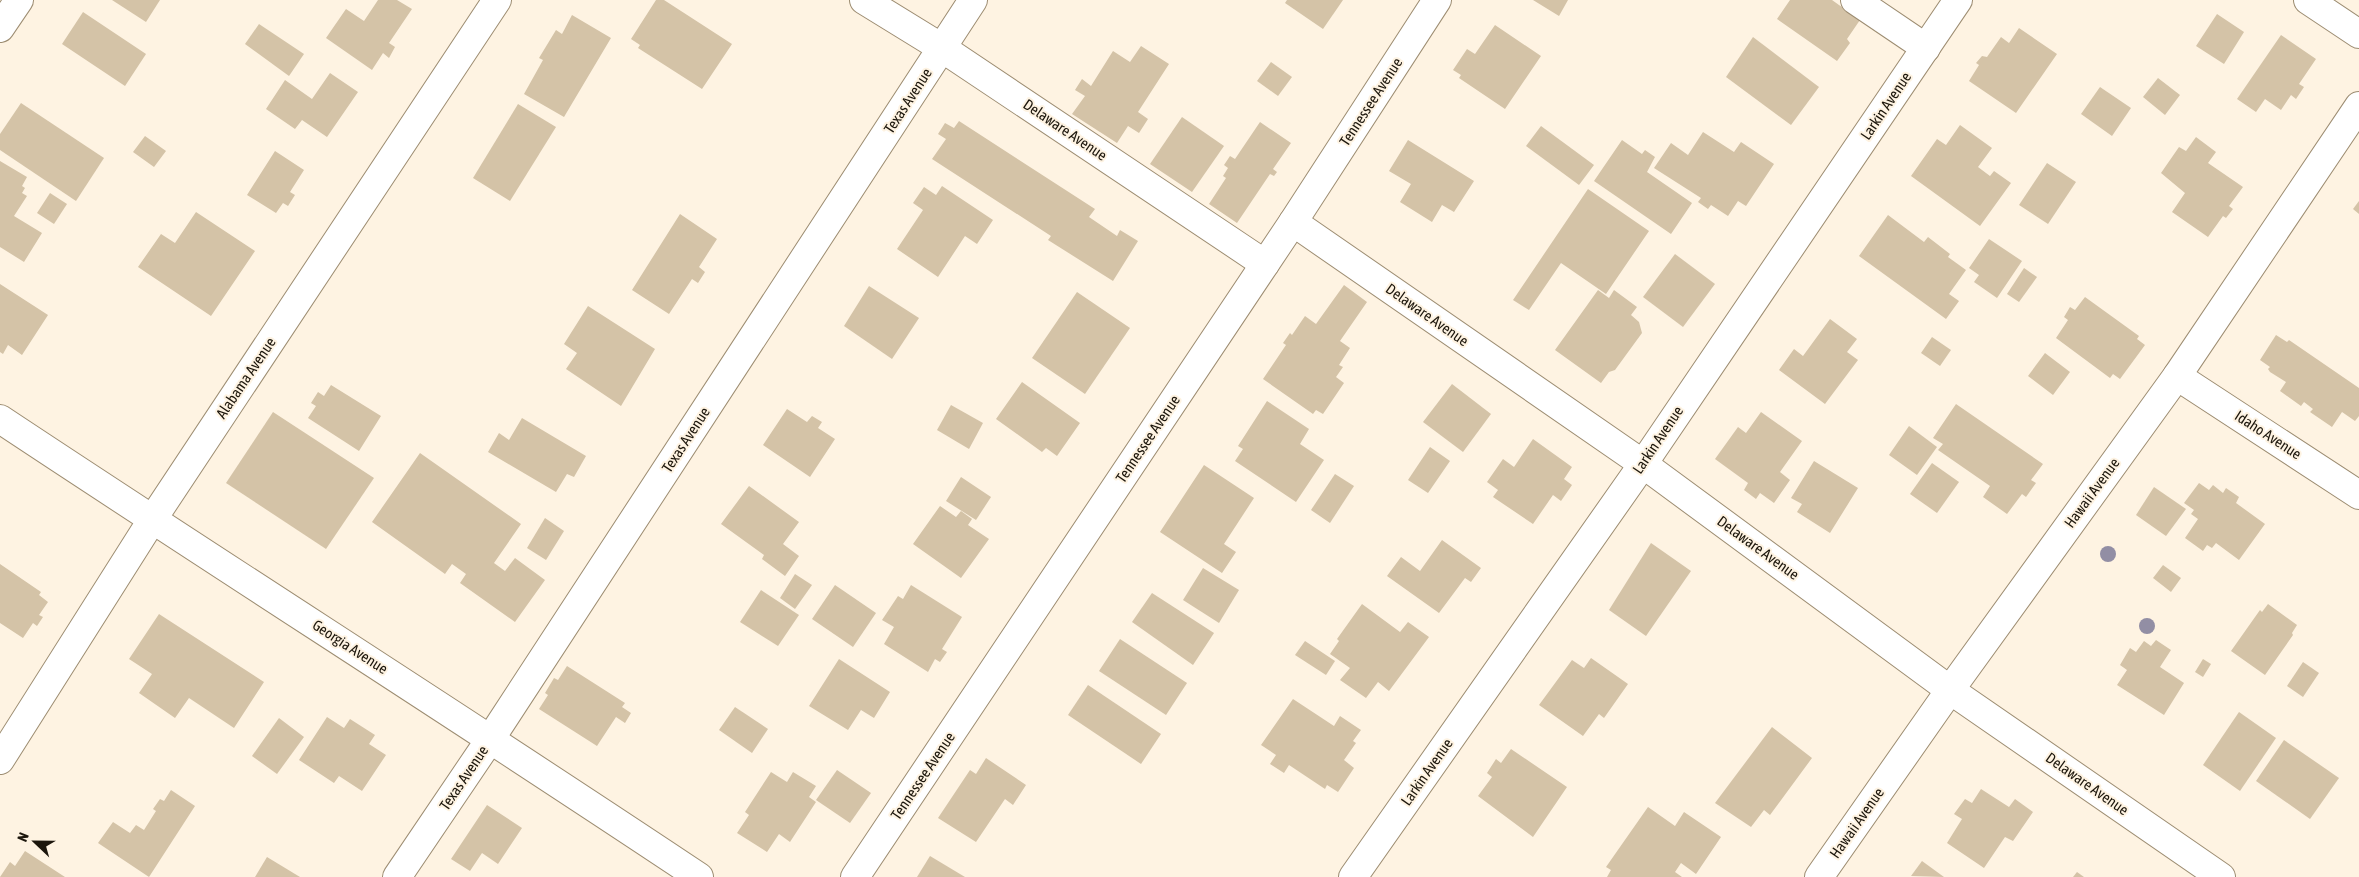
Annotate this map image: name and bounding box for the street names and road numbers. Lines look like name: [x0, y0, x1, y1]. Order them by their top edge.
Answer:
street label: Tennessee Avenue: [1336, 54, 1405, 149]
street label: Texas Avenue: [880, 65, 935, 136]
street label: Larkin Avenue: [1857, 69, 1914, 143]
street label: Delaware Avenue: [1020, 95, 1110, 164]
street label: Delaware Avenue: [1383, 280, 1472, 349]
street label: Alabama Avenue: [212, 334, 279, 421]
street label: Tennessee Avenue: [1112, 392, 1183, 486]
street label: Larkin Avenue: [1629, 403, 1686, 477]
street label: Texas Avenue: [658, 404, 713, 475]
street label: Idaho Avenue: [2232, 407, 2305, 462]
street label: Hawaii Avenue: [2061, 454, 2123, 531]
street label: Delaware Avenue: [1714, 512, 1803, 583]
street label: Georgia Avenue: [310, 616, 391, 677]
street label: Tennessee Avenue: [887, 729, 958, 823]
street label: Larkin Avenue: [1397, 735, 1456, 808]
street label: Texas Avenue: [436, 742, 491, 813]
street label: Delaware Avenue: [2043, 749, 2132, 818]
street label: Hawaii Avenue: [1826, 784, 1887, 861]

